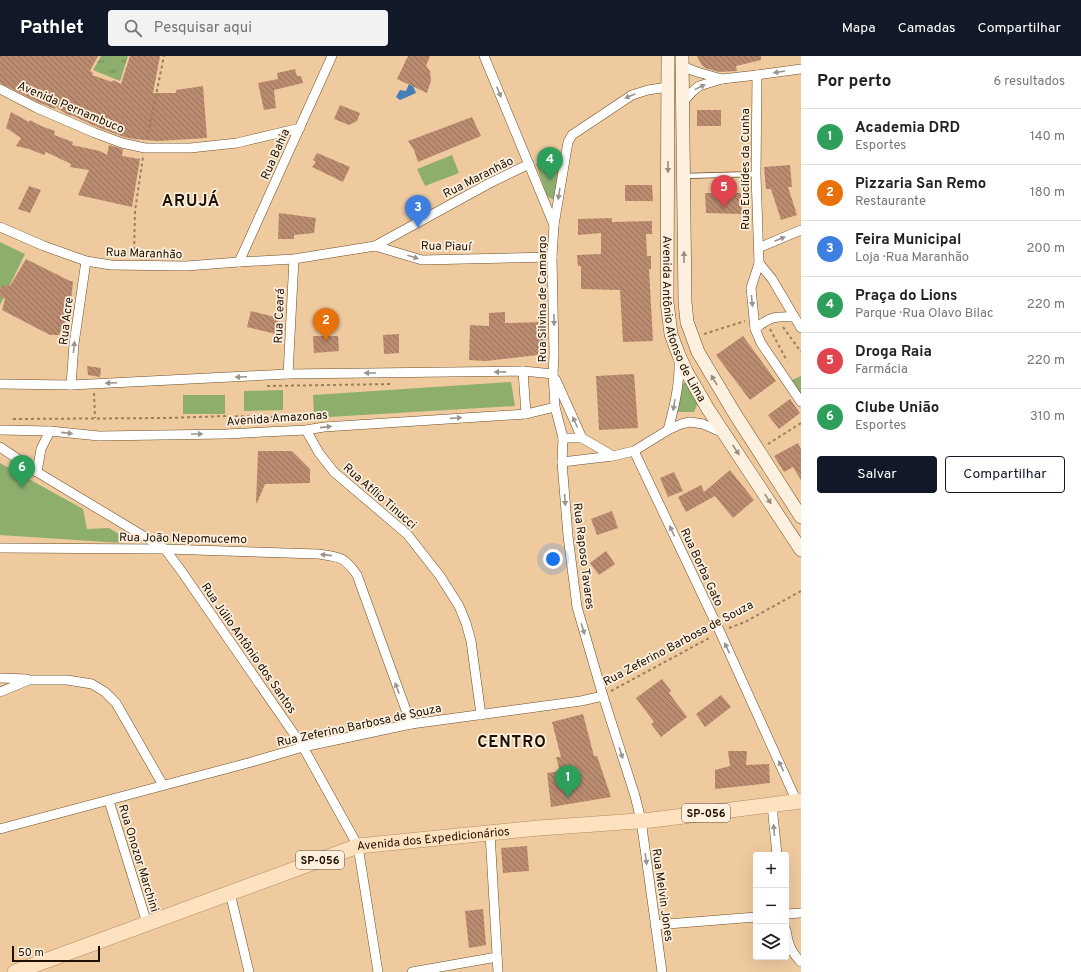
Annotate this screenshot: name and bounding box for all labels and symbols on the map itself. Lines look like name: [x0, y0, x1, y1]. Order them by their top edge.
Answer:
one-way arrow: [773, 69, 785, 75]
street label: Avenida Pernambuco: [15, 78, 127, 138]
one-way arrow: [694, 84, 706, 90]
one-way arrow: [497, 87, 503, 99]
one-way arrow: [625, 93, 636, 99]
street label: Rua Euclídes da Cunha: [738, 108, 754, 230]
street label: Rua Bahia: [258, 126, 294, 182]
pin: 4: [537, 147, 563, 180]
street label: Rua Maranhão: [441, 153, 517, 202]
one-way arrow: [665, 161, 671, 174]
pin: 5: [711, 175, 737, 208]
one-way arrow: [556, 188, 562, 200]
district label: ARUJÁ: [162, 190, 220, 212]
pin: 3: [405, 195, 431, 228]
street label: Rua Silvina de Camargo: [535, 235, 551, 363]
one-way arrow: [774, 235, 786, 241]
street label: Avenida Antônio Afonso de Lima: [658, 236, 709, 405]
street label: Rua Piauí: [421, 239, 472, 255]
street label: Rua Maranhão: [105, 245, 183, 263]
one-way arrow: [681, 250, 687, 263]
one-way arrow: [407, 254, 419, 260]
street label: Rua Ceará: [271, 288, 289, 344]
one-way arrow: [749, 295, 756, 307]
street label: Rua Acre: [56, 296, 78, 346]
pin: 2: [313, 308, 339, 341]
one-way arrow: [550, 314, 557, 326]
one-way arrow: [71, 340, 78, 353]
one-way arrow: [494, 368, 506, 375]
one-way arrow: [363, 370, 376, 376]
one-way arrow: [234, 374, 247, 380]
one-way arrow: [711, 374, 718, 386]
one-way arrow: [105, 380, 117, 387]
one-way arrow: [671, 399, 677, 411]
street label: Avenida Amazonas: [226, 407, 328, 431]
one-way arrow: [450, 415, 463, 421]
one-way arrow: [572, 417, 578, 428]
one-way arrow: [320, 423, 332, 430]
one-way arrow: [61, 430, 73, 436]
one-way arrow: [191, 431, 204, 437]
one-way arrow: [732, 445, 740, 455]
pin: 6: [9, 455, 35, 488]
street label: Rua Atílio Tinucci: [339, 460, 420, 533]
one-way arrow: [562, 494, 569, 506]
one-way arrow: [764, 494, 772, 504]
street label: Rua Raposo Tavares: [569, 502, 597, 610]
one-way arrow: [669, 525, 675, 536]
street label: Rua Borba Gato: [676, 526, 726, 609]
street label: Rua João Nepomucemo: [119, 530, 247, 548]
your location: [543, 549, 563, 569]
one-way arrow: [320, 552, 332, 558]
street label: Rua Júlio Antônio dos Santos: [197, 580, 300, 717]
street label: Rua Zeferino Barbosa de Souza: [601, 597, 756, 690]
one-way arrow: [580, 623, 586, 635]
one-way arrow: [724, 643, 730, 654]
one-way arrow: [394, 681, 400, 693]
street label: Rua Zeferino Barbosa de Souza: [275, 701, 443, 751]
district label: CENTRO: [477, 733, 547, 753]
one-way arrow: [619, 747, 625, 759]
one-way arrow: [778, 761, 784, 772]
pin: 1: [555, 765, 581, 798]
street label: Rua Onozor Marchini: [114, 802, 162, 914]
road number: SP-056: [682, 804, 730, 822]
street label: Avenida dos Expedicionários: [356, 824, 510, 855]
one-way arrow: [771, 824, 777, 836]
street label: Rua Melvin Jones: [648, 848, 676, 943]
road number: SP-056: [296, 851, 344, 869]
one-way arrow: [643, 853, 649, 865]
scale bar: [12, 944, 100, 963]

